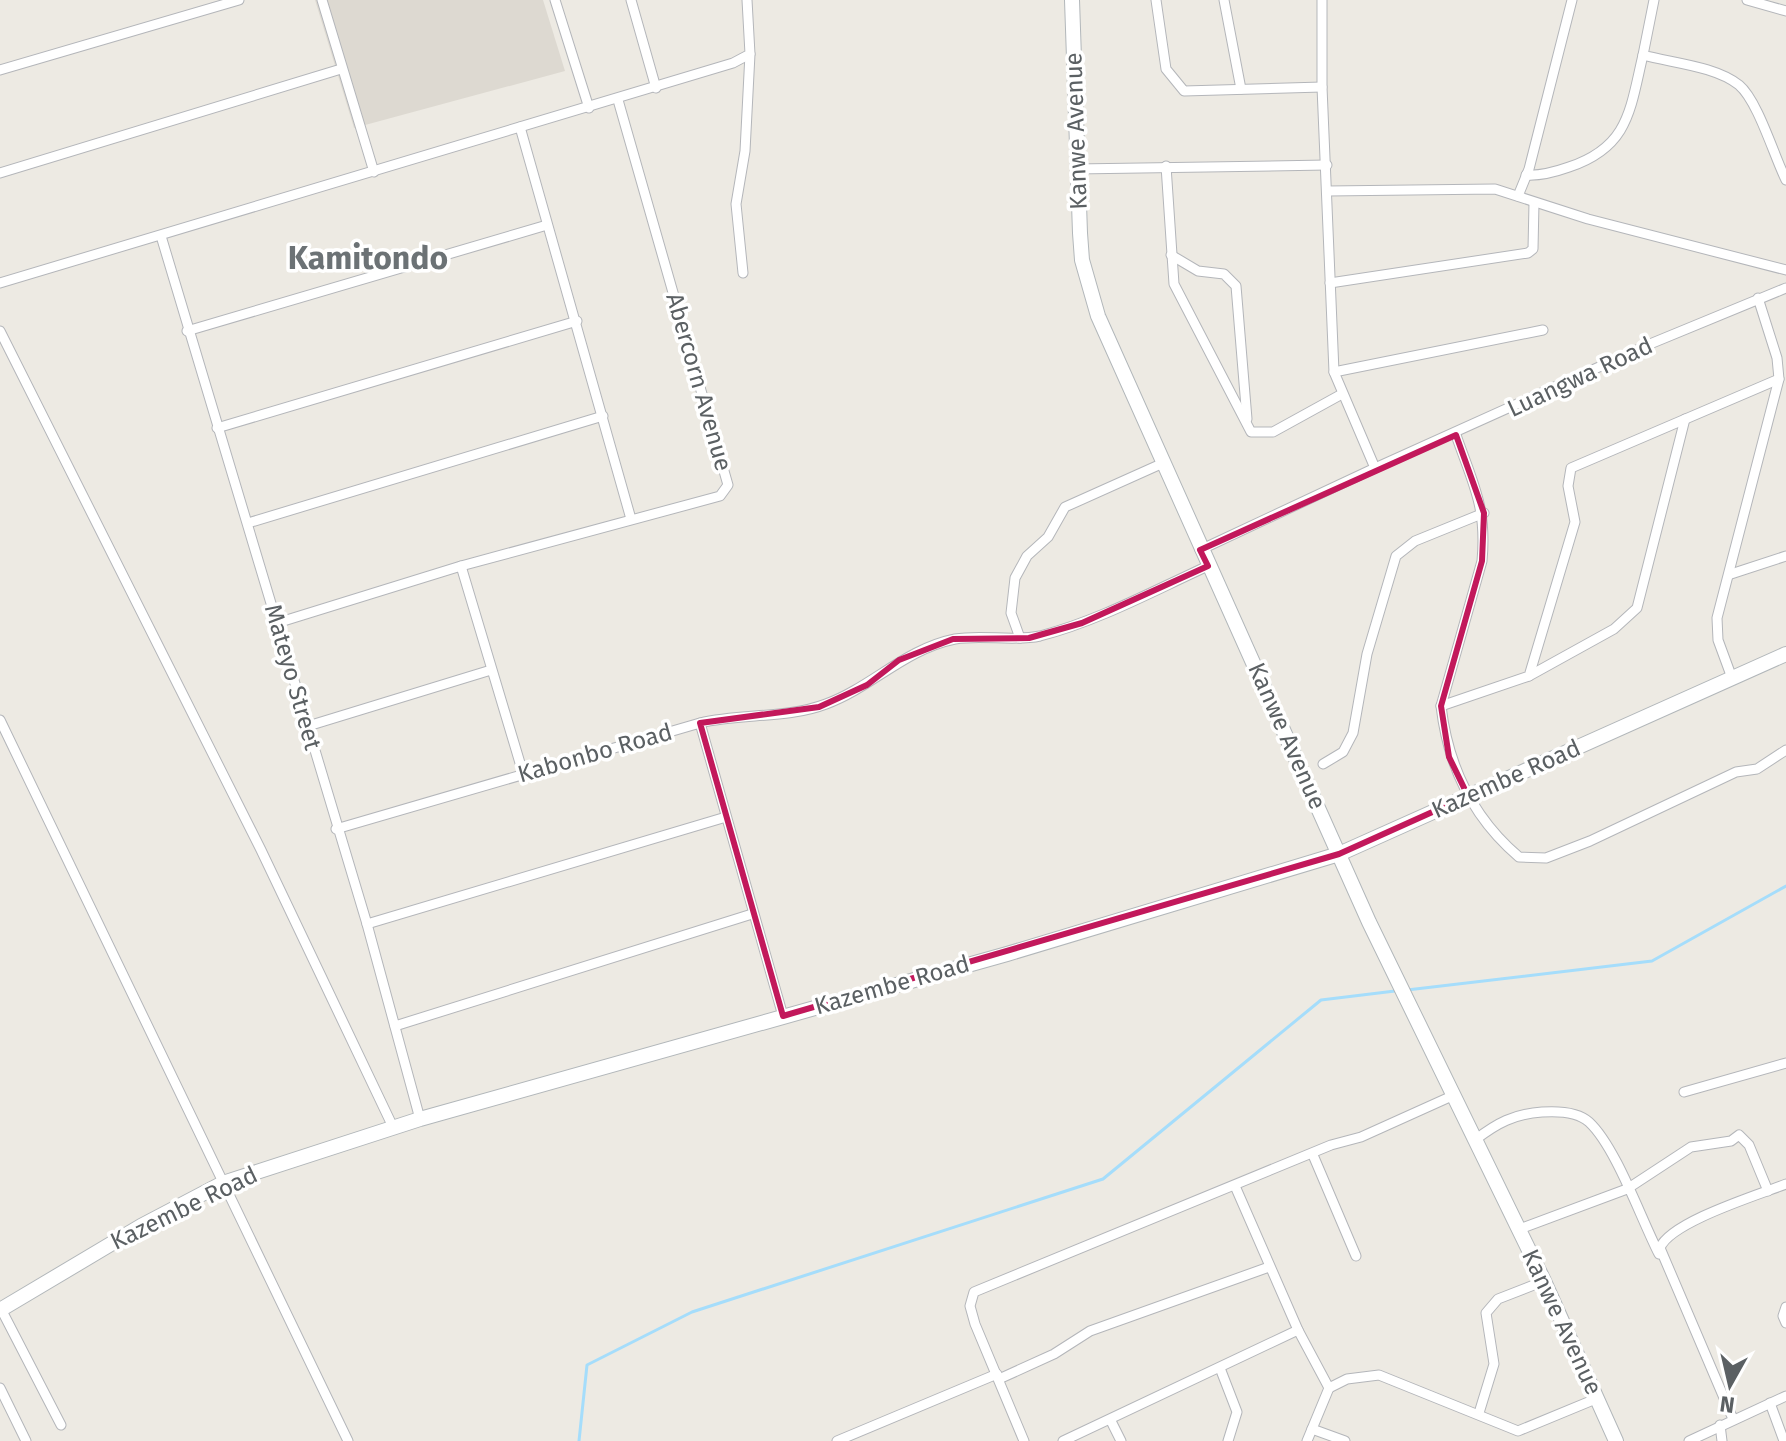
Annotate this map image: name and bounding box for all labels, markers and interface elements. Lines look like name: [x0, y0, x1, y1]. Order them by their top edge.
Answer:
street label: Kanwe Avenue: [1059, 52, 1093, 210]
district label: Kamitondo: [288, 239, 448, 277]
street label: Abercorn Avenue: [660, 290, 738, 474]
street label: Luangwa Road: [1503, 331, 1657, 423]
street label: Mateyo Street: [259, 601, 327, 753]
street label: Kanwe Avenue: [1242, 658, 1332, 814]
street label: Kabonbo Road: [515, 718, 675, 788]
street label: Kazembe Road: [1427, 734, 1585, 824]
street label: Kazembe Road: [811, 949, 973, 1021]
street label: Kazembe Road: [106, 1160, 262, 1256]
street label: Kanwe Avenue: [1516, 1245, 1608, 1399]
north arrow: [1690, 1345, 1770, 1425]
text: N: [1718, 1390, 1736, 1419]

